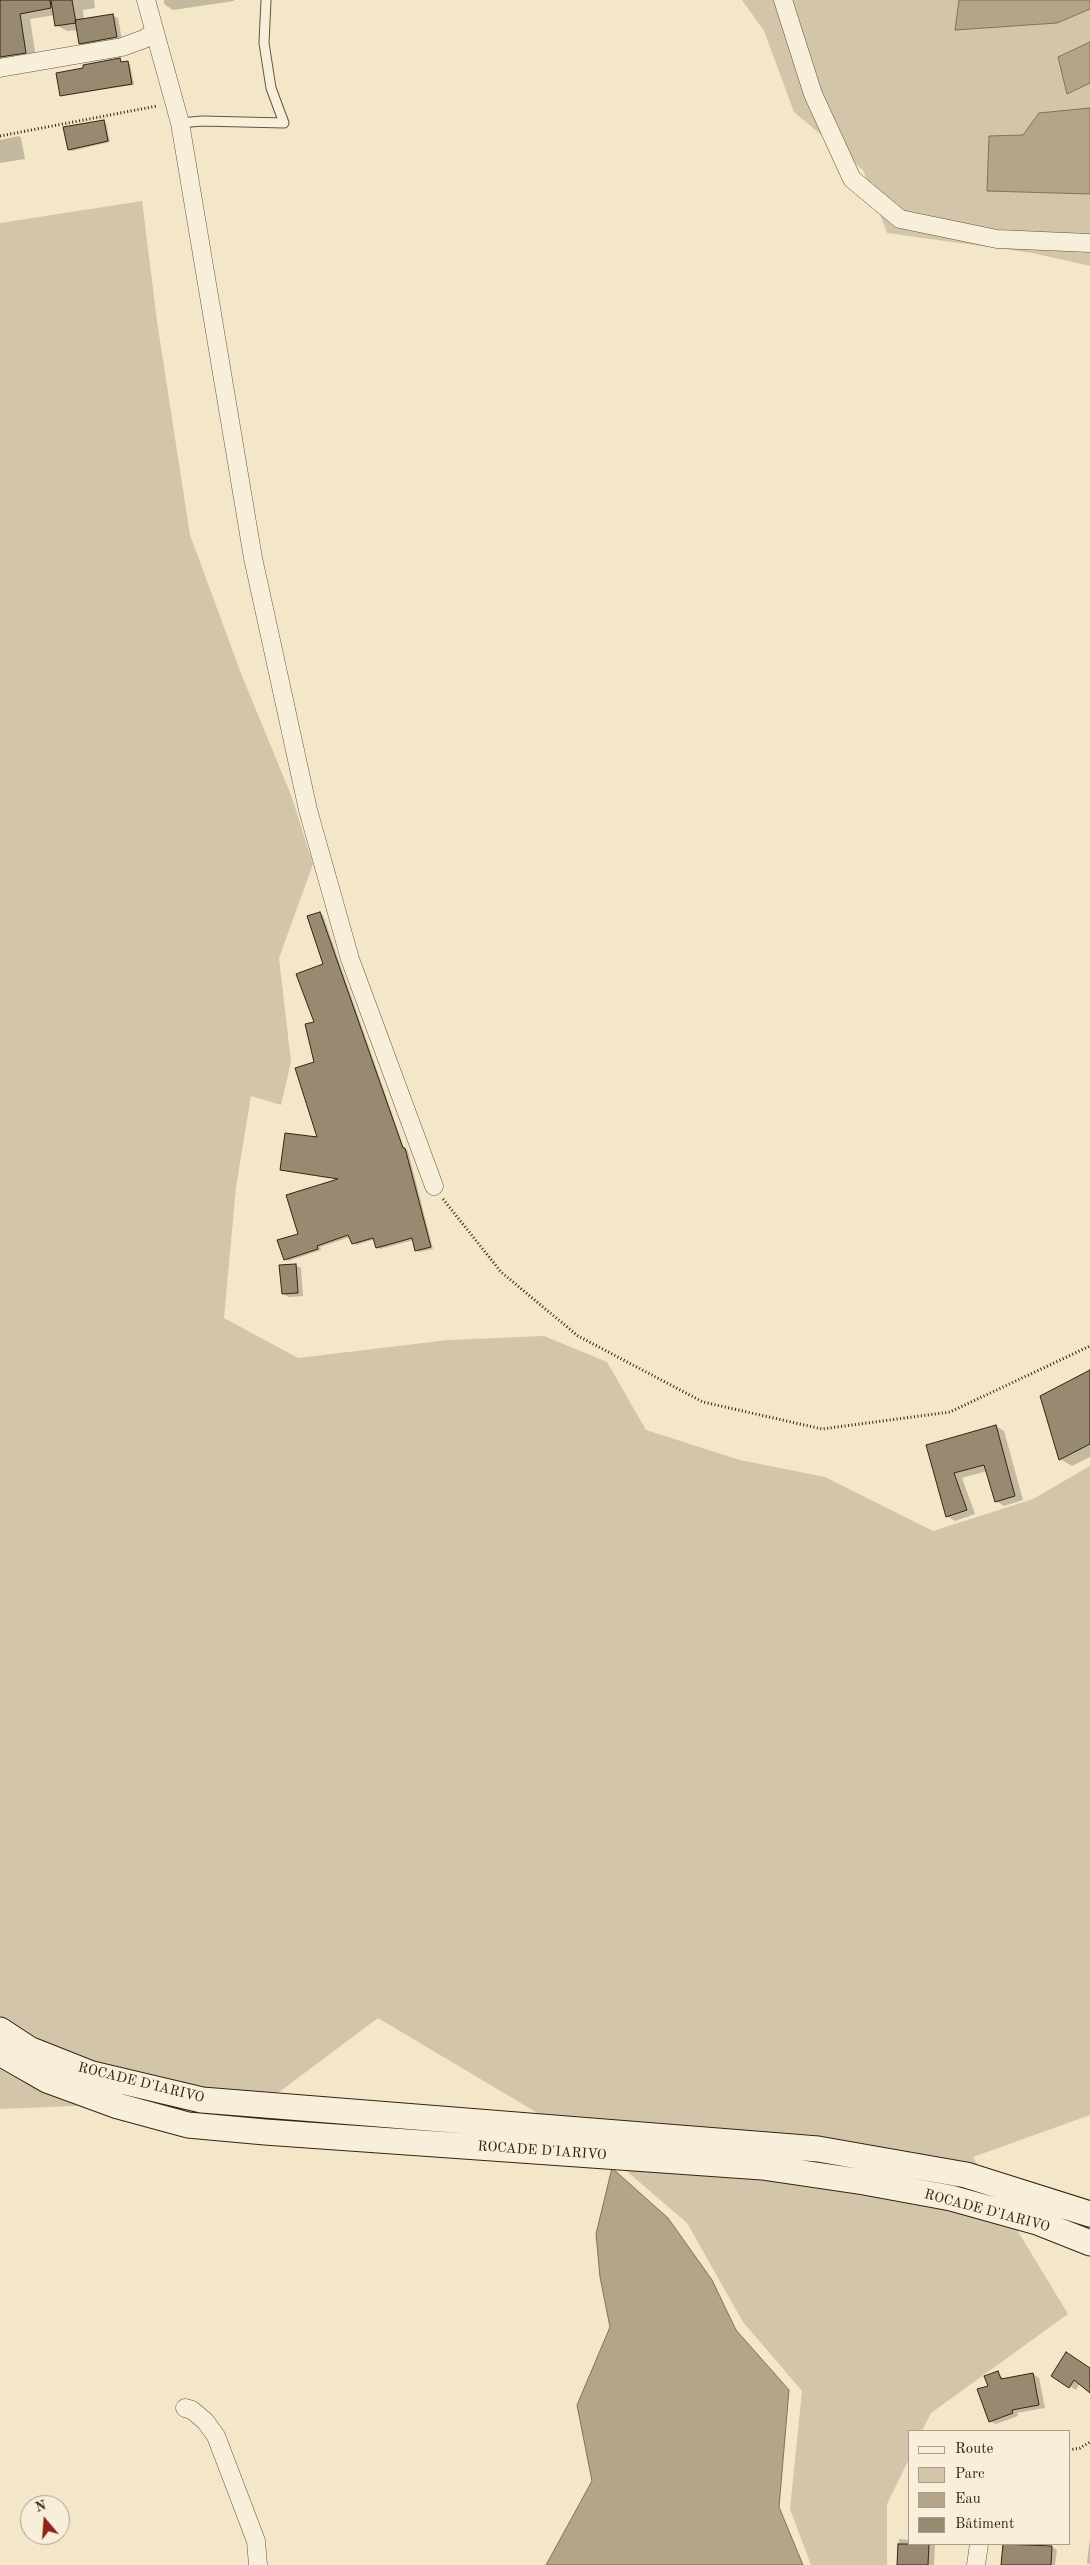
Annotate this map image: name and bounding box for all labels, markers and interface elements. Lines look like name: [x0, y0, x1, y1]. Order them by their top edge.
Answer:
street label: ROCADE D'IARIVO: [76, 2059, 206, 2107]
street label: ROCADE D'IARIVO: [477, 2138, 607, 2164]
street label: ROCADE D'IARIVO: [922, 2186, 1052, 2236]
legend: [908, 2430, 1070, 2545]
text: Route: [955, 2442, 993, 2457]
text: Parc: [955, 2467, 985, 2482]
text: Eau: [955, 2492, 981, 2507]
north arrow: [20, 2495, 70, 2545]
text: N: [33, 2498, 48, 2515]
text: Bâtiment: [955, 2517, 1014, 2532]

